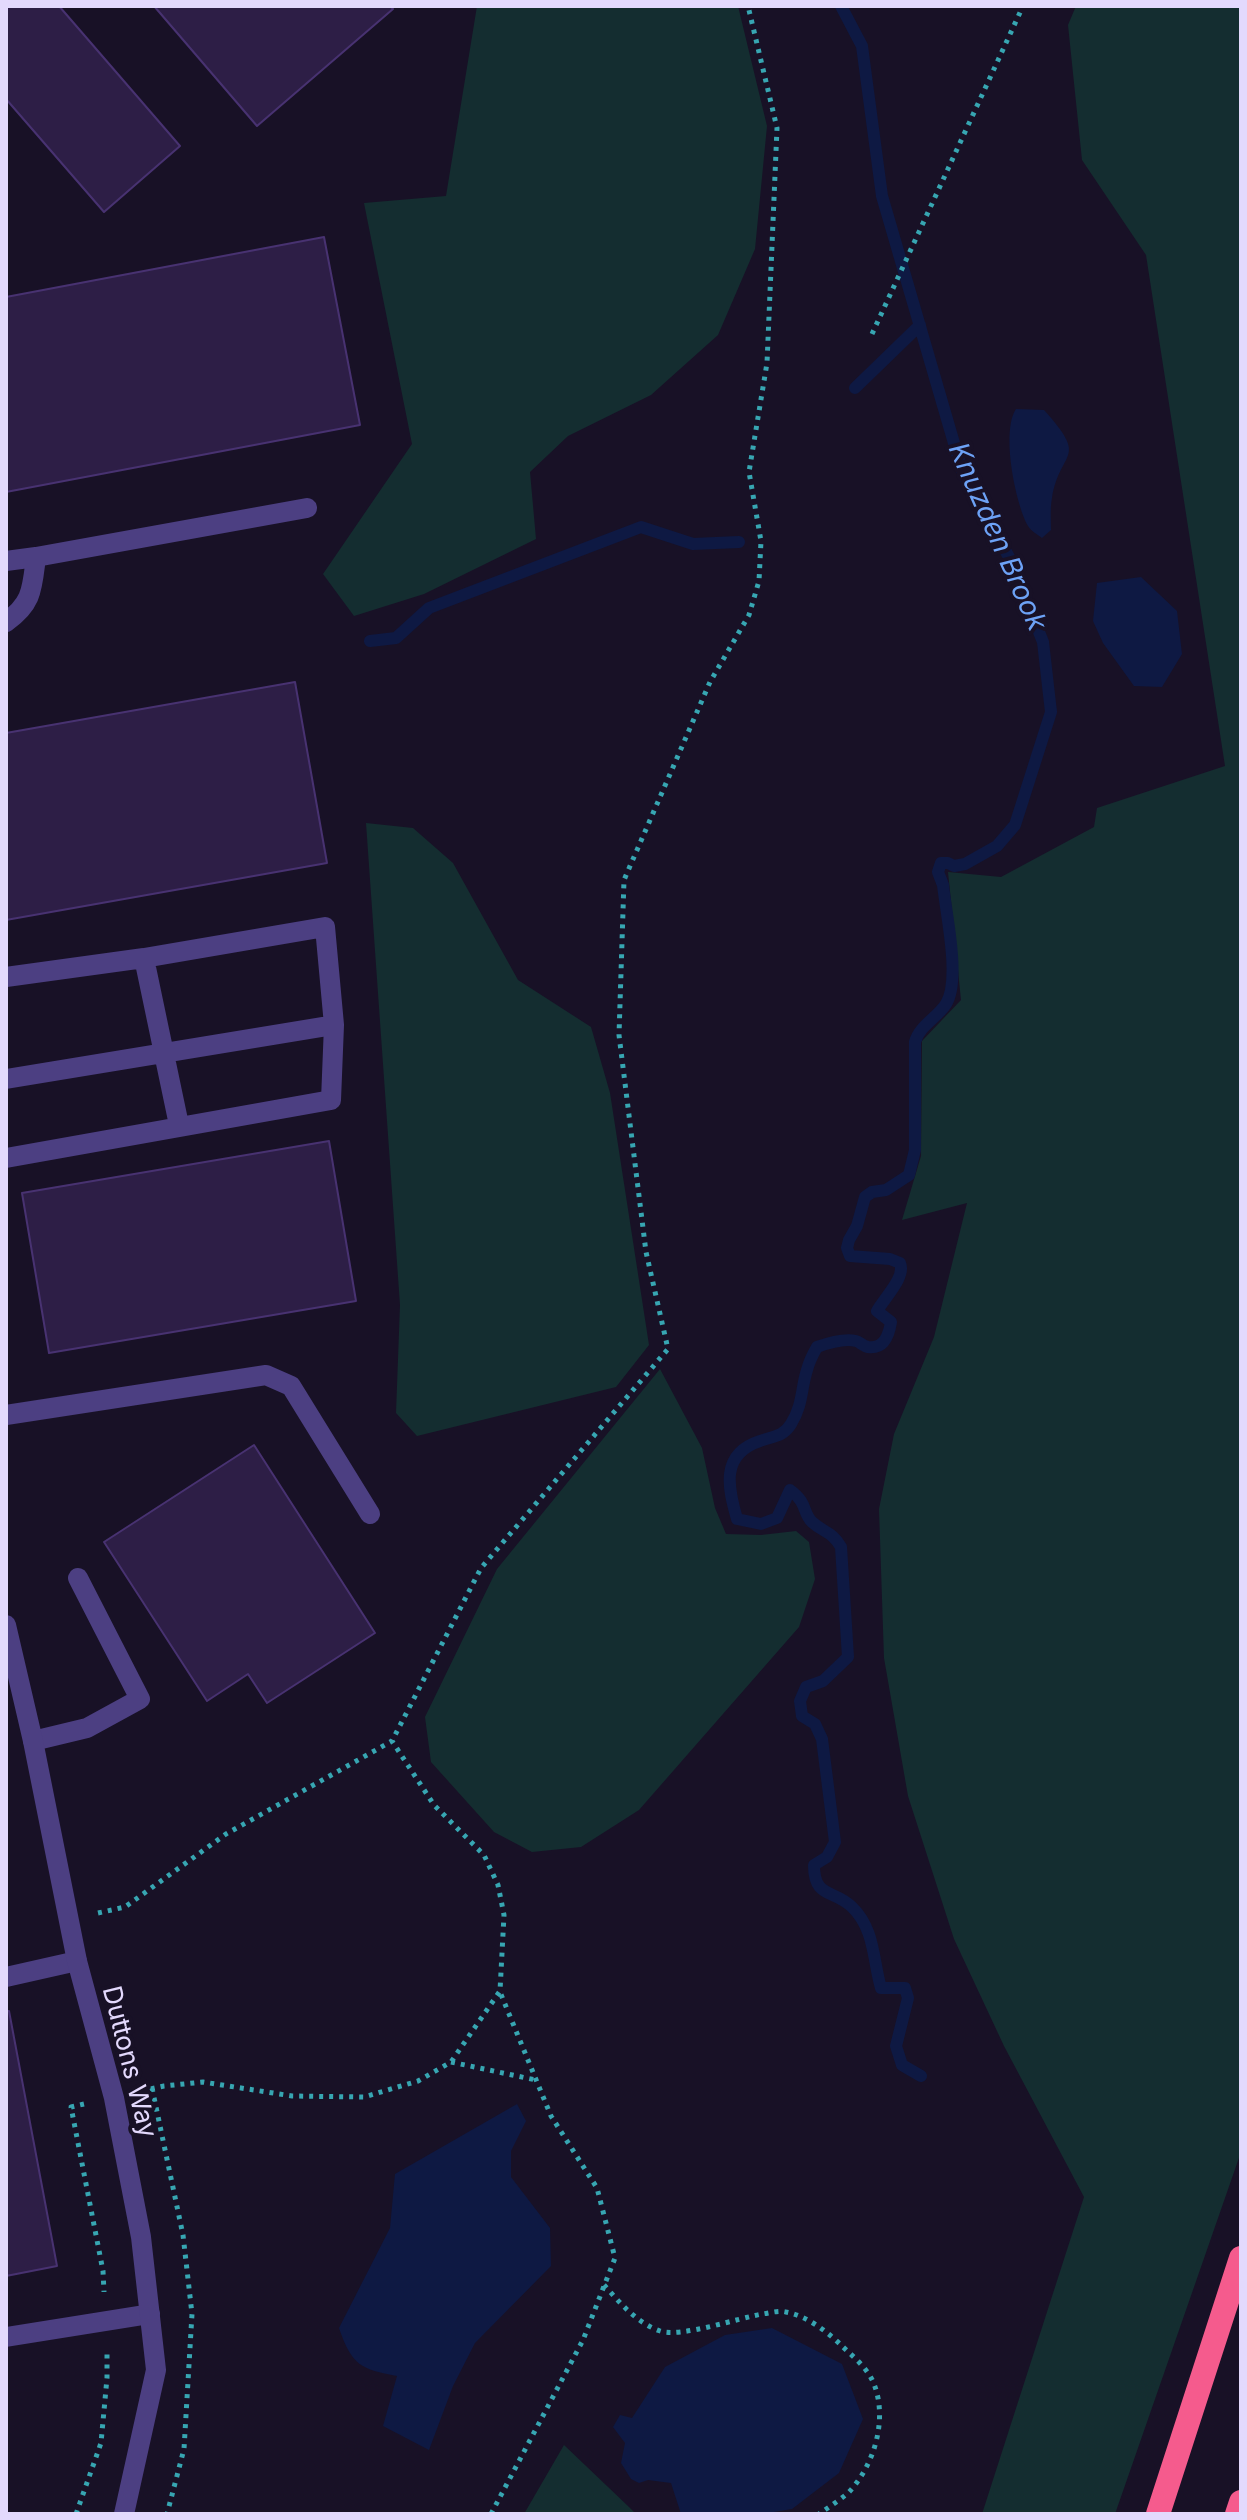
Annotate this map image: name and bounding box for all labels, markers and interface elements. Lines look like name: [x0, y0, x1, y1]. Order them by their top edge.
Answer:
water label: Knuzden Brook: [941, 438, 1053, 636]
street label: Duttons Way: [95, 1983, 163, 2141]

